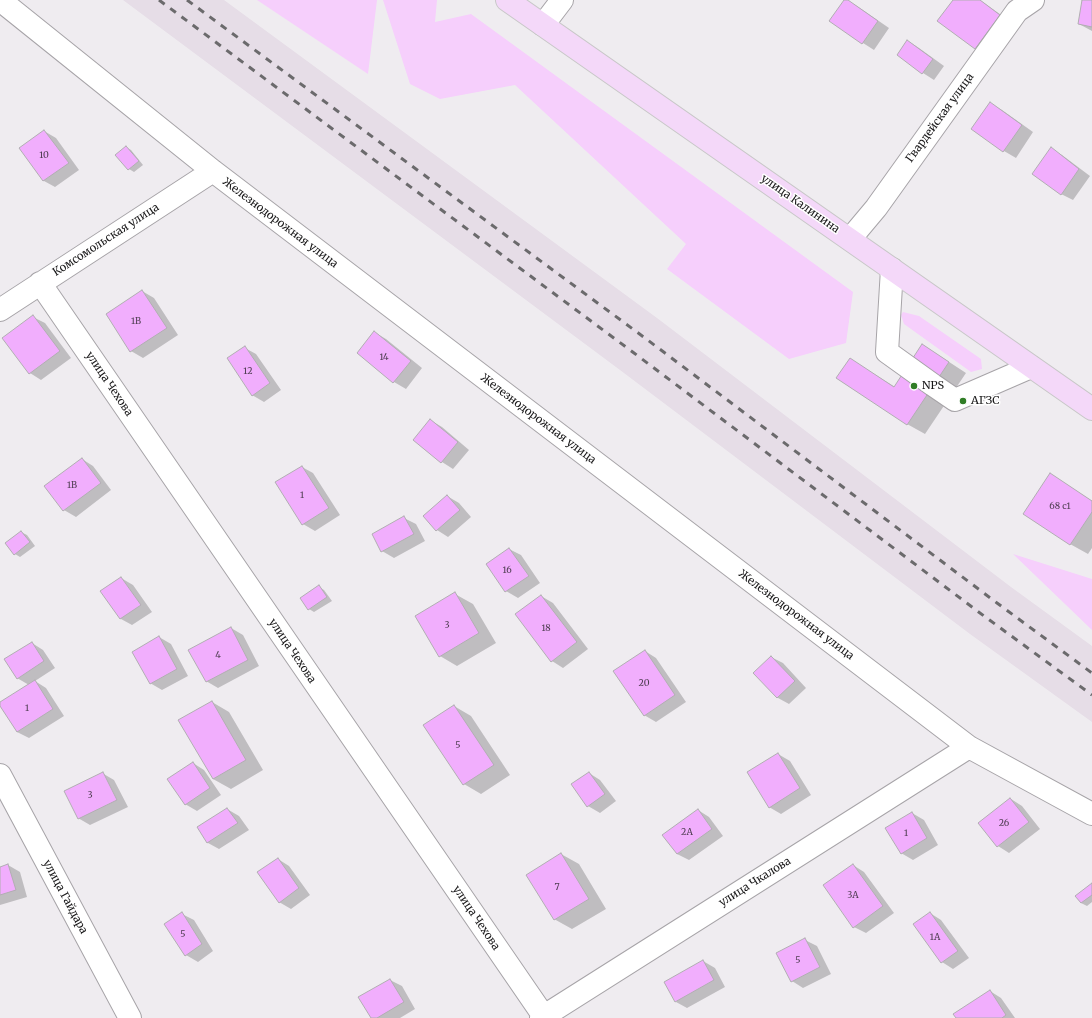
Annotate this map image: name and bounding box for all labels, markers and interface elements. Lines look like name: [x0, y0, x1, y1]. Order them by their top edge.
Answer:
street label: Гвардейская улица: [903, 71, 977, 165]
house number: 10: [39, 150, 49, 160]
street label: улица Калинина: [758, 172, 842, 236]
street label: Железнодорожная улица: [220, 175, 340, 271]
street label: Комсомольская улица: [51, 201, 161, 279]
house number: 1В: [131, 316, 141, 326]
street label: улица Чехова: [83, 349, 135, 419]
house number: 14: [379, 352, 389, 362]
house number: 12: [243, 366, 253, 376]
street label: Железнодорожная улица: [478, 371, 598, 467]
place label: NPS: [922, 379, 944, 393]
marker: NPS: [909, 381, 919, 391]
place label: АГЗС: [971, 394, 1000, 408]
marker: АГЗС: [958, 396, 968, 406]
house number: 1В: [67, 480, 77, 490]
house number: 1: [300, 490, 304, 500]
house number: 68 с1: [1049, 501, 1071, 511]
house number: 16: [502, 565, 512, 575]
street label: Железнодорожная улица: [736, 567, 856, 663]
street label: улица Чехова: [266, 616, 318, 686]
house number: 3: [444, 620, 450, 630]
house number: 18: [541, 623, 551, 633]
house number: 4: [215, 650, 221, 660]
house number: 20: [639, 678, 649, 688]
house number: 1: [25, 703, 29, 713]
house number: 5: [455, 740, 461, 750]
house number: 3: [87, 790, 93, 800]
house number: 26: [999, 818, 1009, 828]
house number: 2А: [681, 827, 693, 837]
house number: 1: [904, 828, 908, 838]
street label: улица Чкалова: [717, 855, 793, 909]
street label: улица Гайдара: [40, 858, 90, 936]
house number: 7: [554, 882, 560, 892]
street label: улица Чехова: [450, 883, 502, 953]
house number: 3А: [847, 890, 859, 900]
house number: 5: [180, 929, 186, 939]
house number: 1А: [930, 932, 940, 942]
house number: 5: [795, 955, 801, 965]

